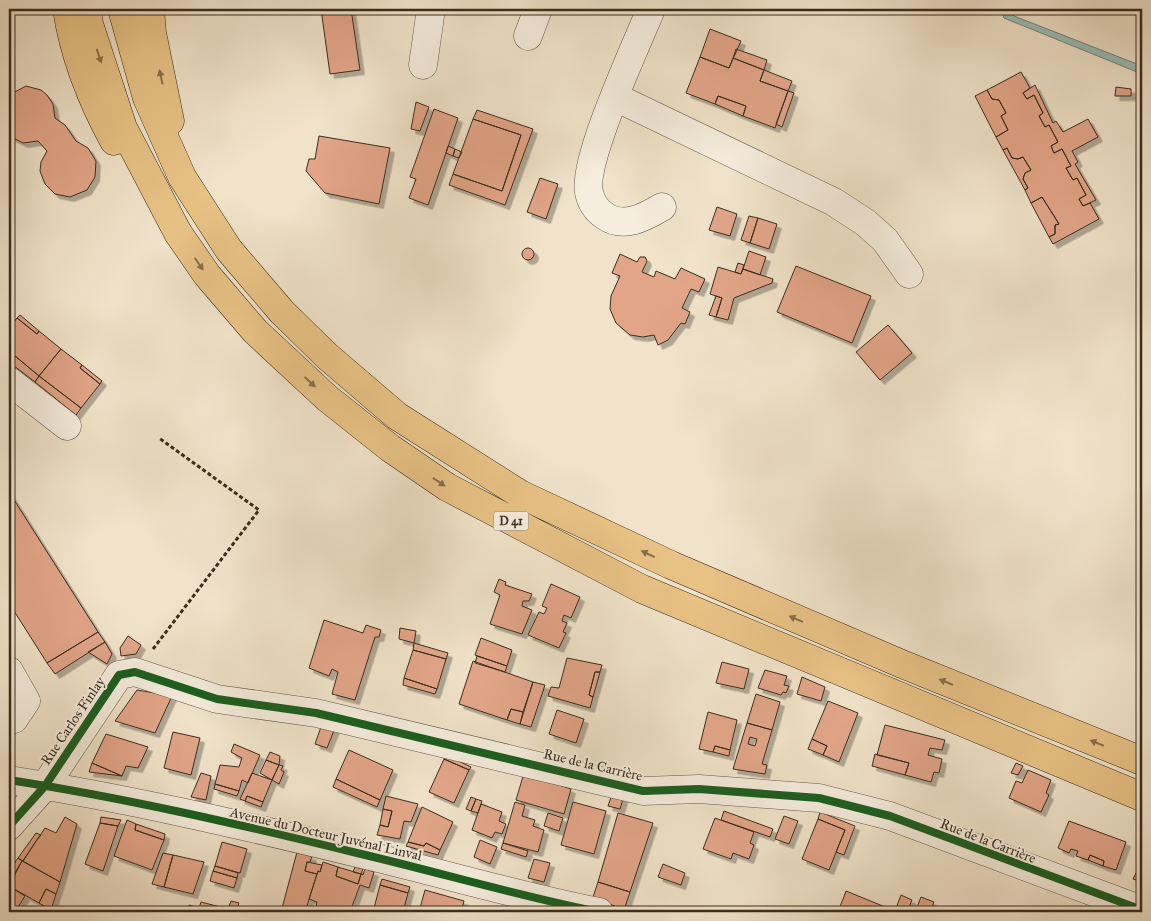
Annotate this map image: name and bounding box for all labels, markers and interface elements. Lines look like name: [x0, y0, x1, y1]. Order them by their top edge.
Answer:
one-way arrow: [96, 48, 103, 63]
one-way arrow: [157, 69, 165, 85]
one-way arrow: [194, 257, 204, 271]
one-way arrow: [304, 376, 316, 388]
one-way arrow: [432, 477, 445, 487]
road number: D 41: [494, 512, 528, 530]
one-way arrow: [640, 550, 655, 558]
one-way arrow: [789, 615, 804, 623]
street label: Rue Carlos Finlay: [37, 673, 109, 768]
one-way arrow: [938, 678, 953, 686]
one-way arrow: [1090, 738, 1104, 746]
street label: Rue de la Carrière: [542, 745, 644, 785]
street label: Avenue du Docteur Juvénal Linval: [227, 803, 424, 865]
street label: Rue de la Carrière: [938, 815, 1038, 867]

